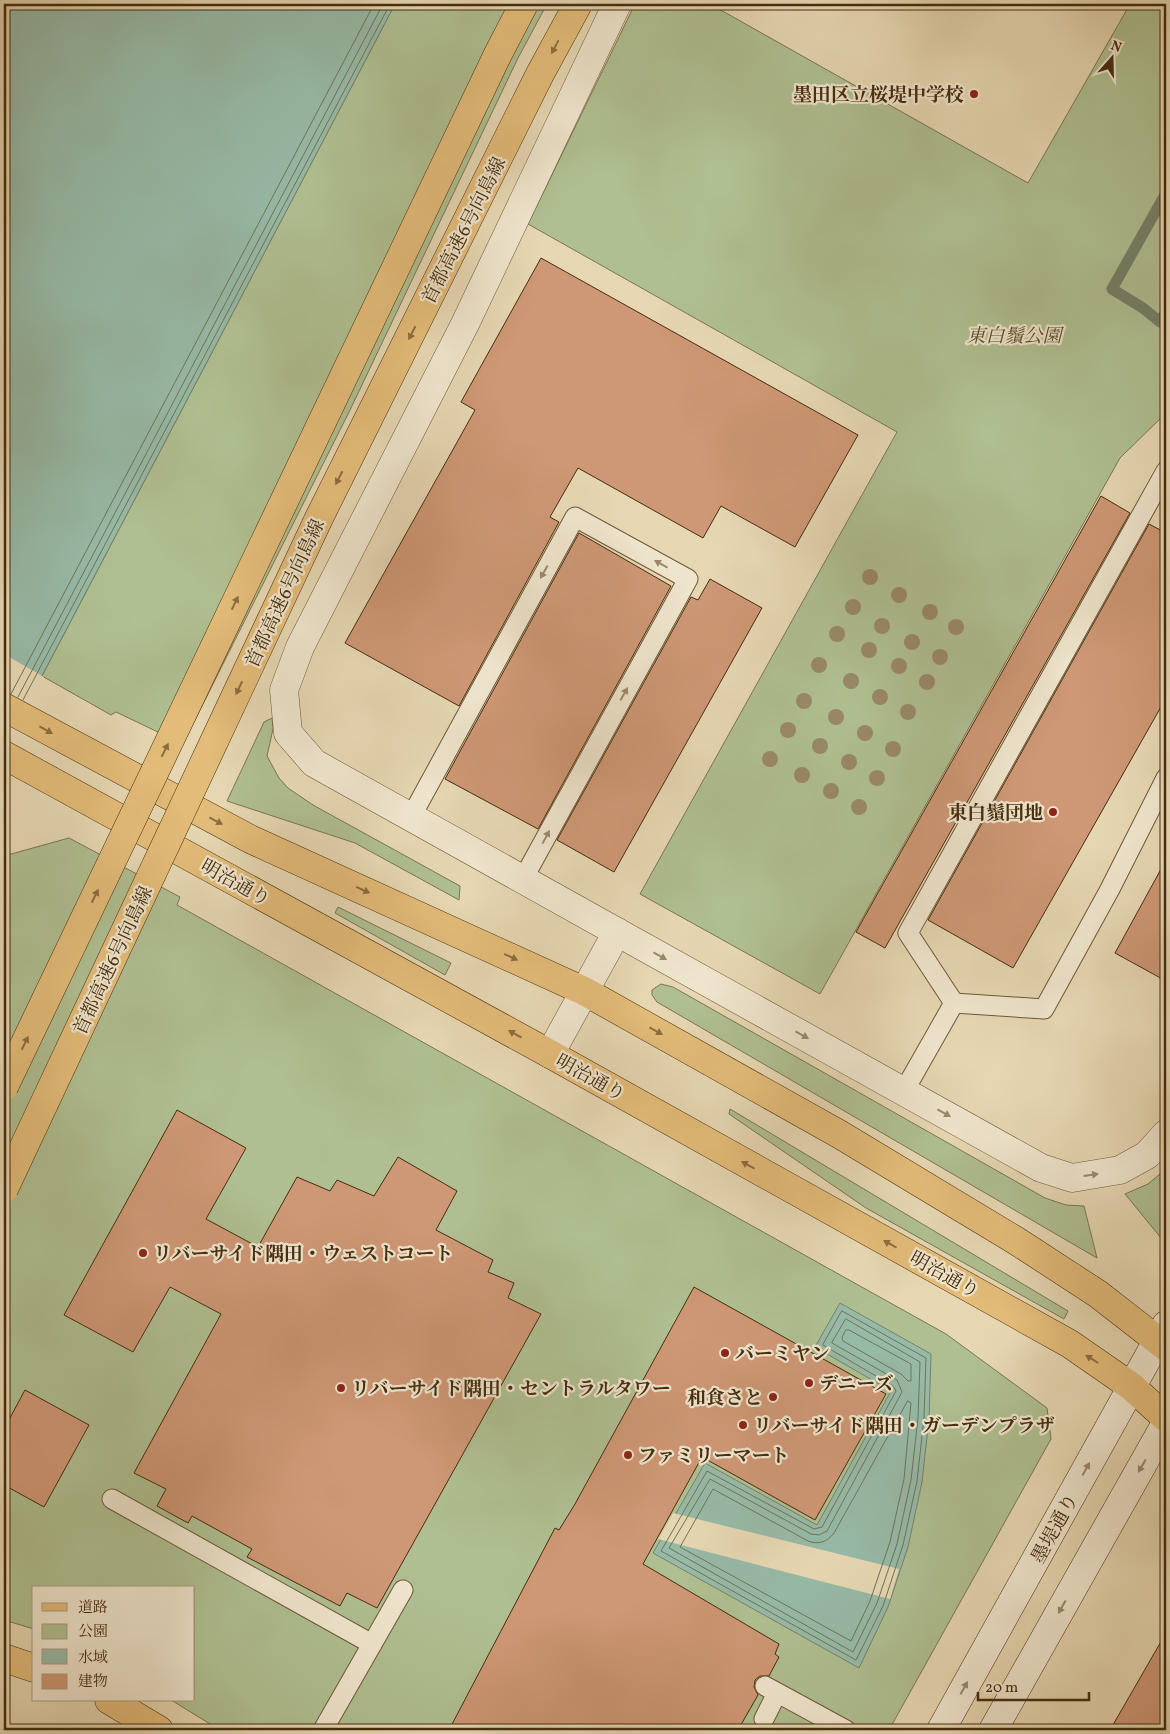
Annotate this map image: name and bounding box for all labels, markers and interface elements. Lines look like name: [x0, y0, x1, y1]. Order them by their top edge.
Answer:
north arrow: [1088, 32, 1138, 82]
text: N: [1108, 37, 1124, 58]
one-way arrow: [551, 40, 559, 54]
place label: 墨田区立桜堤中学校: [793, 83, 964, 109]
marker: 墨田区立桜堤中学校: [968, 88, 980, 100]
street label: 首都高速6号向島線: [417, 153, 513, 309]
park label: 東白鬚公園: [966, 324, 1064, 350]
one-way arrow: [407, 326, 415, 340]
one-way arrow: [335, 471, 343, 485]
street label: 首都高速6号向島線: [240, 515, 332, 673]
one-way arrow: [654, 560, 669, 568]
one-way arrow: [540, 565, 548, 580]
one-way arrow: [232, 596, 240, 610]
one-way arrow: [235, 681, 243, 695]
one-way arrow: [620, 687, 628, 702]
one-way arrow: [39, 726, 54, 734]
one-way arrow: [161, 742, 169, 757]
place label: 東白鬚団地: [948, 801, 1043, 827]
marker: 東白鬚団地: [1047, 806, 1059, 818]
one-way arrow: [209, 817, 223, 825]
one-way arrow: [541, 830, 550, 843]
street label: 明治通り: [195, 854, 275, 914]
street label: 首都高速6号向島線: [68, 882, 160, 1040]
one-way arrow: [356, 886, 370, 894]
one-way arrow: [91, 889, 99, 903]
one-way arrow: [653, 952, 667, 960]
one-way arrow: [504, 953, 518, 961]
one-way arrow: [648, 1027, 663, 1035]
one-way arrow: [508, 1030, 521, 1039]
one-way arrow: [796, 1030, 809, 1039]
one-way arrow: [21, 1036, 29, 1050]
street label: 明治通り: [550, 1049, 630, 1109]
one-way arrow: [938, 1109, 951, 1118]
one-way arrow: [742, 1160, 755, 1169]
one-way arrow: [1083, 1171, 1099, 1179]
one-way arrow: [883, 1240, 898, 1248]
place label: リバーサイド隅田・ウェストコート: [153, 1242, 454, 1268]
street label: 明治通り: [904, 1246, 984, 1306]
marker: リバーサイド隅田・ウェストコート: [137, 1247, 149, 1259]
place label: バーミヤン: [735, 1342, 830, 1368]
marker: バーミヤン: [719, 1347, 731, 1359]
one-way arrow: [1086, 1354, 1099, 1363]
place label: デニーズ: [819, 1372, 893, 1398]
place label: リバーサイド隅田・セントラルタワー: [351, 1377, 671, 1403]
marker: デニーズ: [803, 1377, 815, 1389]
marker: リバーサイド隅田・セントラルタワー: [335, 1382, 347, 1394]
place label: 和食さと: [687, 1386, 763, 1412]
marker: 和食さと: [767, 1391, 779, 1403]
place label: リバーサイド隅田・ガーデンプラザ: [753, 1414, 1055, 1440]
marker: リバーサイド隅田・ガーデンプラザ: [737, 1419, 749, 1431]
place label: ファミリーマート: [638, 1444, 790, 1470]
marker: ファミリーマート: [622, 1449, 634, 1461]
one-way arrow: [1138, 1459, 1147, 1473]
one-way arrow: [1082, 1463, 1091, 1476]
street label: 墨堤通り: [1026, 1489, 1086, 1569]
legend: [32, 1586, 195, 1702]
text: 道路: [78, 1598, 108, 1619]
one-way arrow: [1058, 1601, 1067, 1614]
text: 公園: [78, 1622, 108, 1643]
text: 水域: [78, 1648, 108, 1669]
scale bar: [978, 1669, 1089, 1701]
text: 建物: [78, 1672, 108, 1693]
text: 20 m: [985, 1678, 1018, 1699]
one-way arrow: [960, 1681, 969, 1694]

